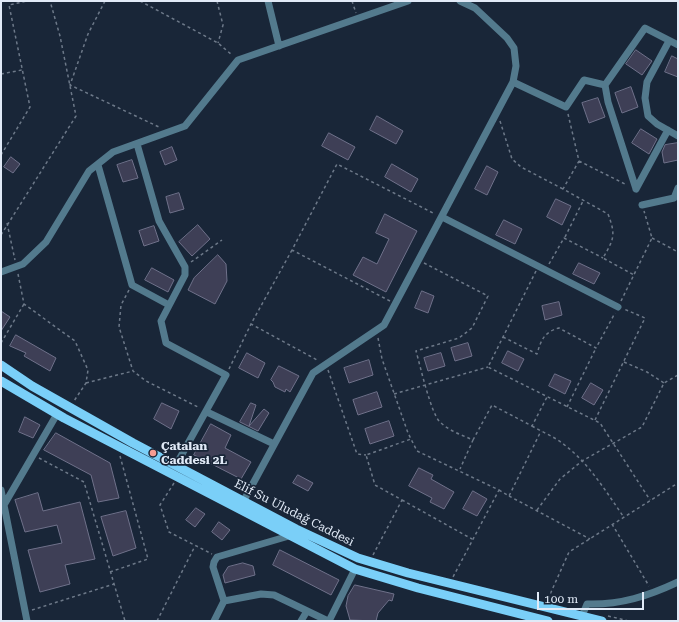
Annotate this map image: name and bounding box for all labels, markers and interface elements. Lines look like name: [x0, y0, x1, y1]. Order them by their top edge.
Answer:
place label: Çatalan Caddesi 2L: [161, 439, 227, 467]
marker: Çatalan Caddesi 2L: [148, 448, 158, 458]
street label: Elif Su Uludağ Caddesi: [232, 477, 356, 549]
scale bar: [539, 584, 646, 610]
text: 100 m: [544, 592, 578, 606]

